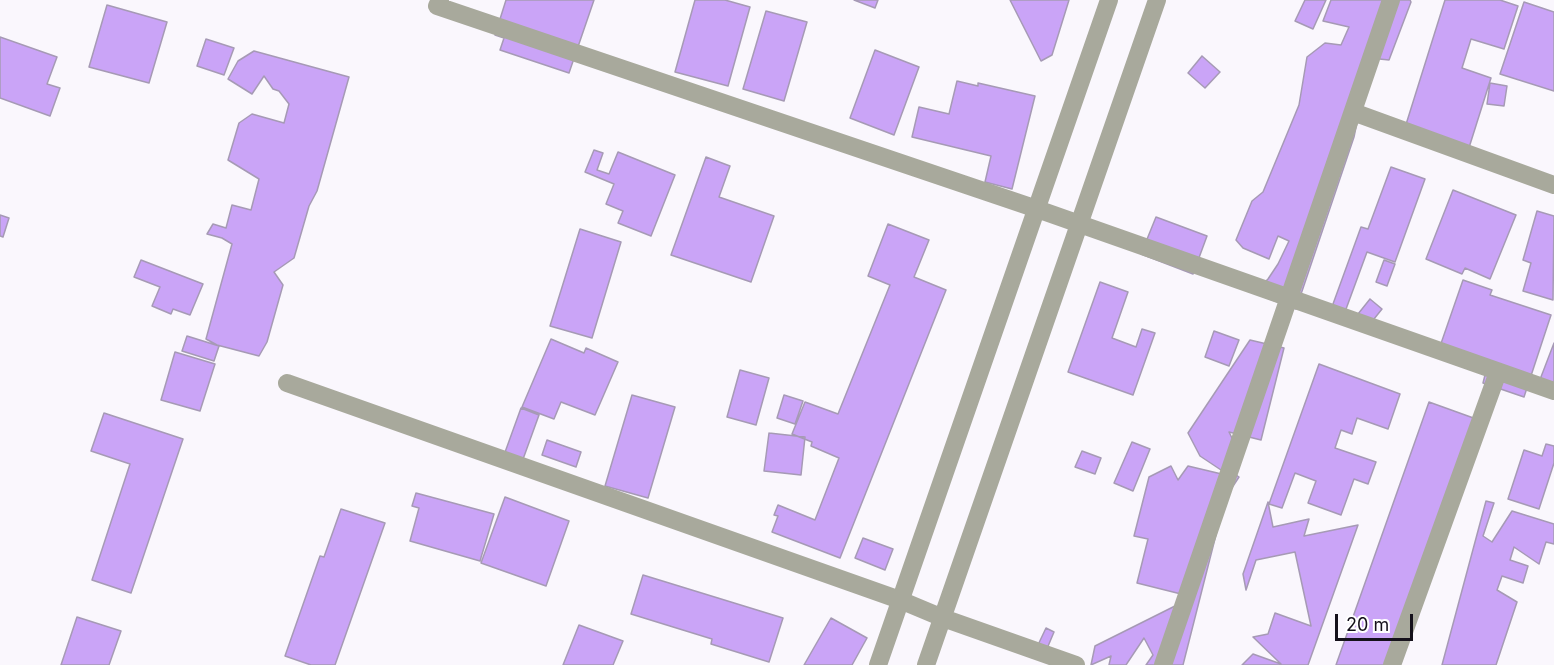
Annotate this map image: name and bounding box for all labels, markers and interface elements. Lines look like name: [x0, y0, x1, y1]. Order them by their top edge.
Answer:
scale bar: [1338, 602, 1416, 640]
text: 20 m: [1346, 614, 1389, 635]

